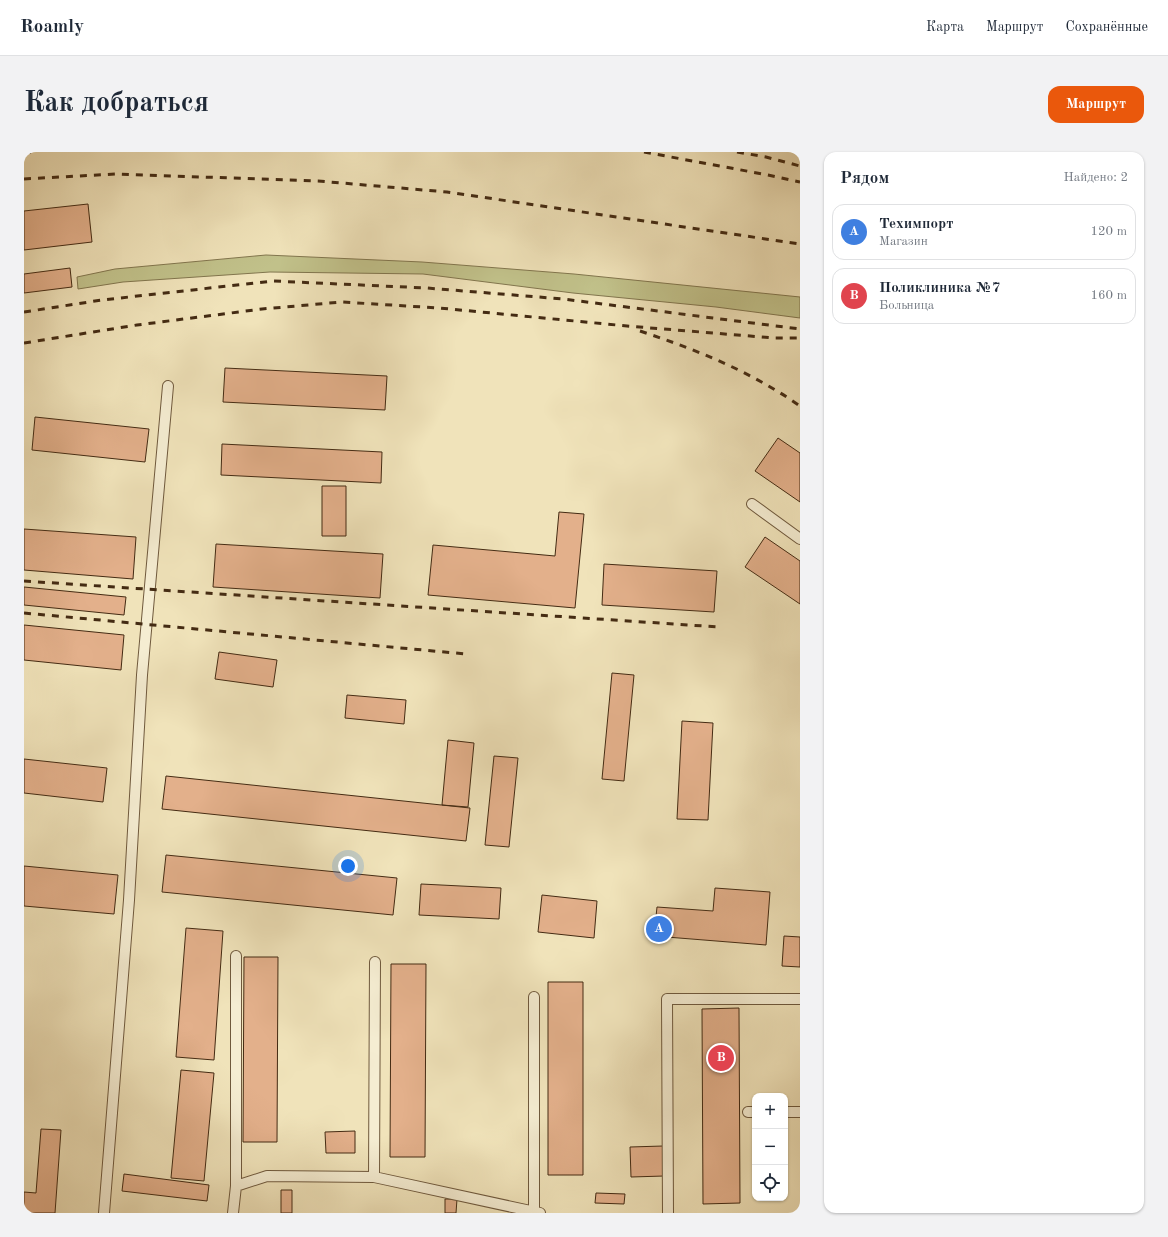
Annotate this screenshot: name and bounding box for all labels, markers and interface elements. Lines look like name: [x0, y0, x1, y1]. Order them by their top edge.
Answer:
text: Roamly: [20, 18, 84, 37]
text: Карта: [926, 20, 964, 34]
text: Маршрут: [986, 20, 1043, 34]
text: Сохранённые: [1065, 20, 1148, 34]
button: Маршрут: [1048, 86, 1144, 123]
text: Как добраться: [24, 90, 209, 118]
text: Рядом: [840, 170, 889, 187]
text: Найдено: 2: [1064, 171, 1128, 184]
text: Техимпорт: [879, 217, 953, 232]
text: A: [849, 225, 859, 238]
text: 120 m: [1090, 225, 1127, 238]
text: Магазин: [879, 235, 928, 248]
text: Поликлиника №7: [879, 281, 1001, 296]
text: B: [849, 289, 859, 302]
text: 160 m: [1090, 289, 1127, 302]
text: Больница: [879, 299, 934, 312]
your location: [338, 856, 358, 876]
pin: A: [646, 914, 672, 944]
pin: B: [708, 1043, 734, 1073]
map controls: [752, 1093, 788, 1201]
button: +: [752, 1093, 788, 1129]
button: −: [752, 1129, 788, 1165]
button: locate: [752, 1165, 788, 1201]

